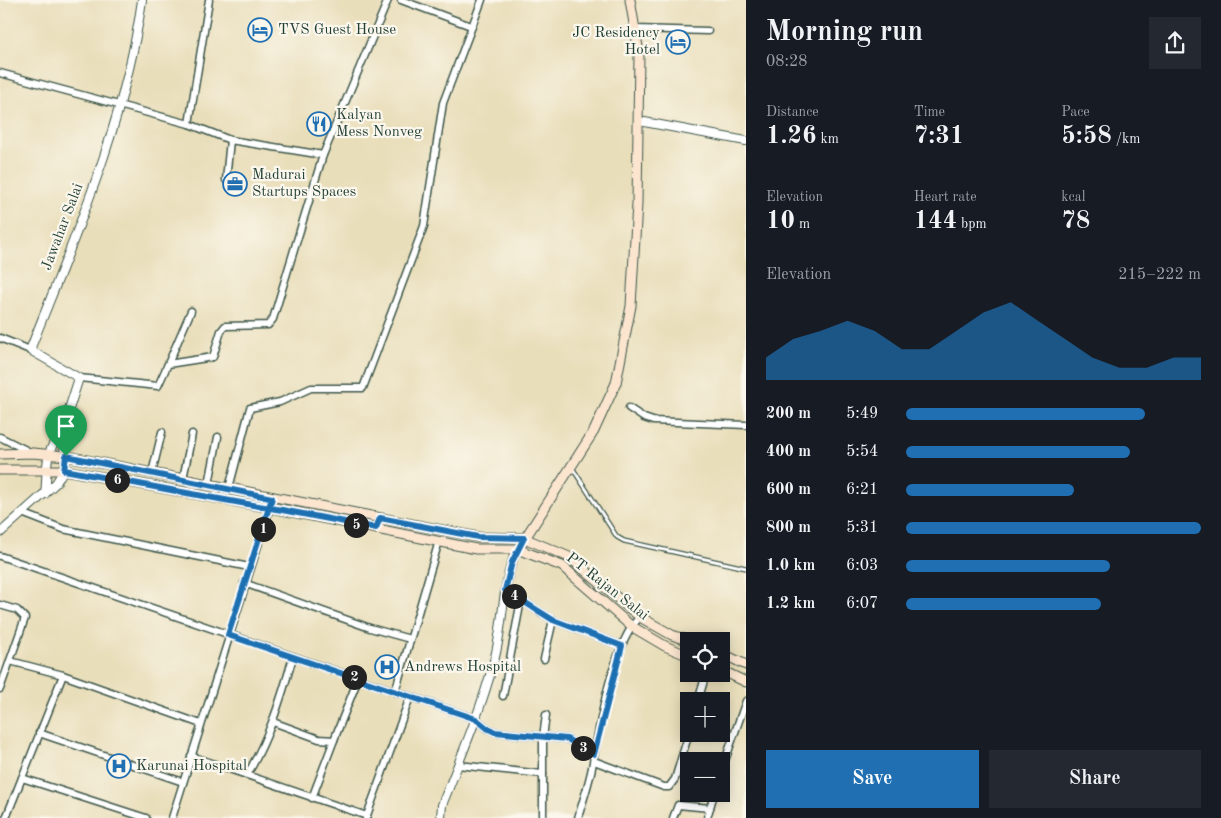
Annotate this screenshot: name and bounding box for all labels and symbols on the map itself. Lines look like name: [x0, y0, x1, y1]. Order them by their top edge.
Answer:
hotel icon: TVS Guest House: [247, 17, 273, 43]
place label: TVS Guest House: [278, 23, 396, 38]
place label: JC Residency Hotel: [572, 26, 660, 58]
hotel icon: JC Residency Hotel: [665, 29, 691, 55]
place label: Kalyan Mess Nonveg: [336, 108, 422, 140]
restaurant icon: Kalyan Mess Nonveg: [306, 111, 332, 137]
place label: Madurai Startups Spaces: [252, 168, 356, 200]
office icon: Madurai Startups Spaces: [222, 171, 248, 197]
street label: Jawahar Salai: [40, 181, 86, 273]
pin: [45, 405, 87, 456]
pin: 6: [104, 468, 130, 492]
pin: 5: [344, 512, 368, 538]
pin: 1: [250, 516, 276, 542]
street label: PT Rajan Salai: [563, 550, 651, 624]
pin: 4: [502, 584, 526, 608]
hospital icon: Andrews Hospital: [374, 654, 400, 680]
place label: Andrews Hospital: [404, 660, 521, 675]
pin: 2: [342, 664, 366, 690]
pin: 3: [570, 736, 596, 760]
hospital icon: Karunai Hospital: [106, 753, 132, 779]
place label: Karunai Hospital: [136, 759, 247, 774]

